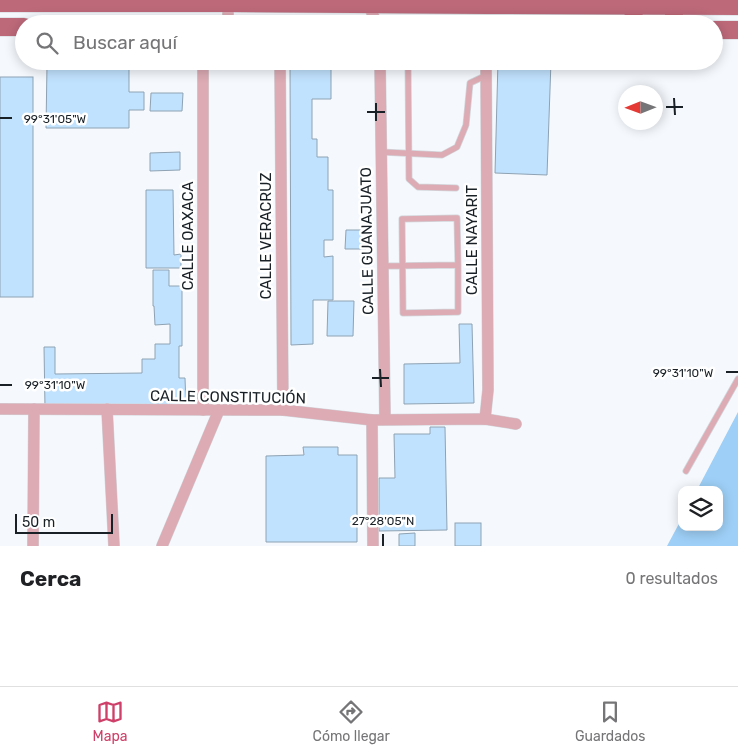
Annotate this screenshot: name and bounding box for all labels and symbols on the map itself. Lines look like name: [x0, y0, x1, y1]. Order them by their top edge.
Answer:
north arrow: [618, 85, 663, 130]
text: 99°31'05"W: [24, 112, 87, 126]
street label: CALLE GUANAJUATO: [357, 167, 377, 315]
street label: CALLE VERACRUZ: [257, 172, 275, 300]
street label: CALLE OAXACA: [179, 182, 197, 290]
street label: CALLE NAYARIT: [463, 185, 481, 295]
text: 99°31'10"W: [653, 366, 714, 380]
text: 99°31'10"W: [25, 378, 86, 392]
street label: CALLE CONSTITUCIÓN: [150, 387, 306, 407]
scale bar: [15, 511, 112, 534]
text: 27°28'05"N: [352, 514, 414, 528]

